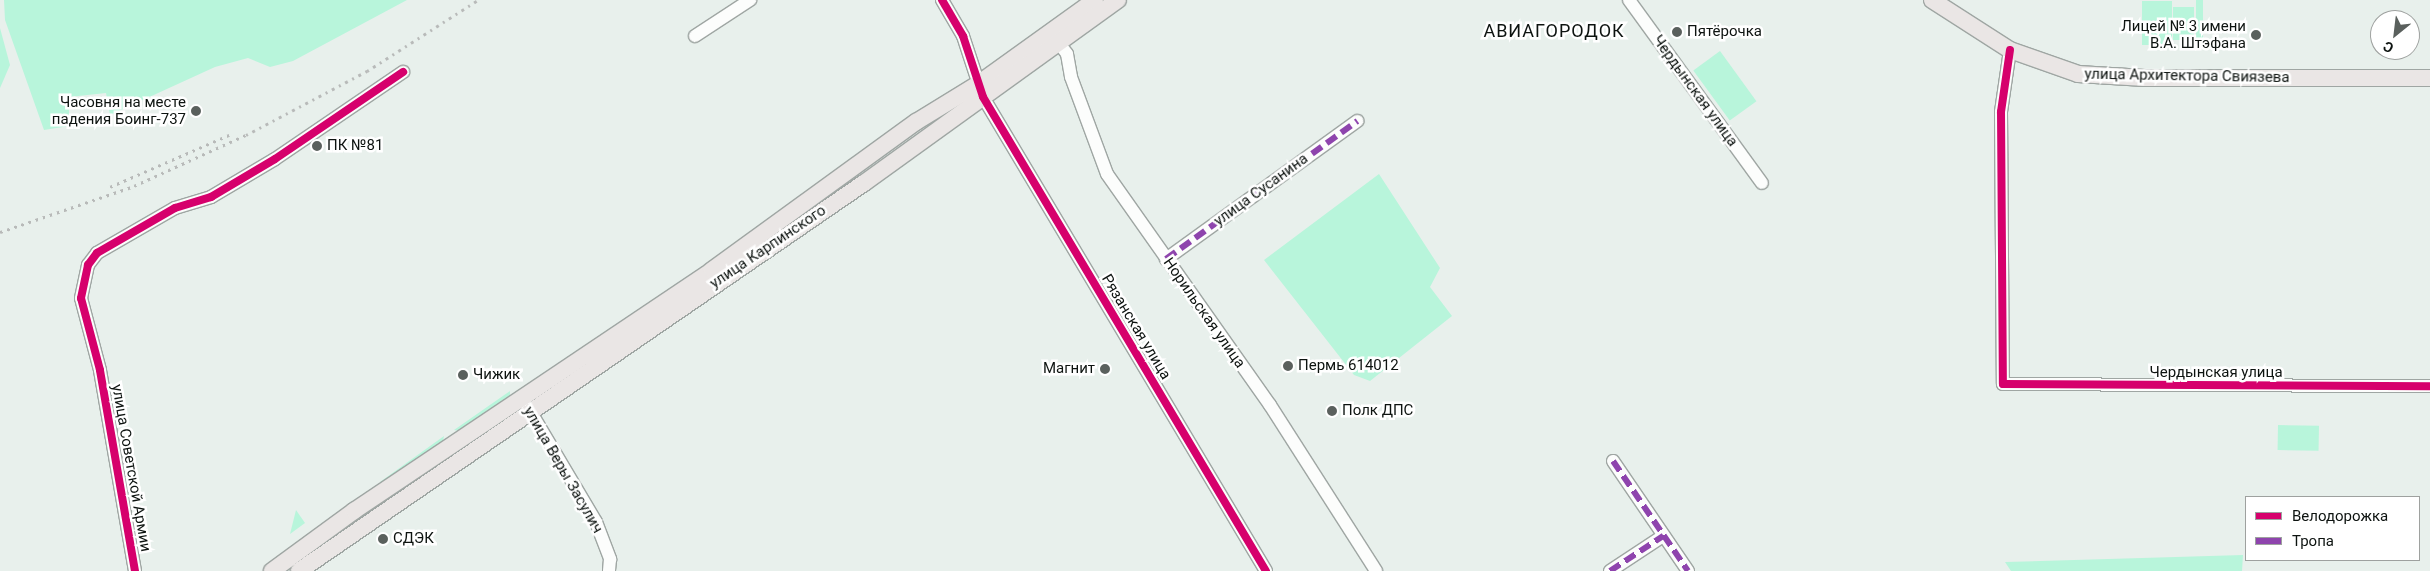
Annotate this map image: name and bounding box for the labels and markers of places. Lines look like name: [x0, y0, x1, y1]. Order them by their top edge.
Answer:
place label: Лицей № 3 имени В.А. Штэфана: [2121, 17, 2246, 52]
place label: Пятёрочка: [1687, 23, 1762, 41]
marker: Пятёрочка: [1671, 26, 1683, 38]
marker: Лицей № 3 имени В.А. Штэфана: [2250, 29, 2262, 41]
place label: Часовня на месте падения Боинг-737: [52, 93, 186, 128]
marker: Часовня на месте падения Боинг-737: [190, 105, 202, 117]
place label: ПК №81: [327, 137, 383, 155]
marker: ПК №81: [311, 140, 323, 152]
place label: Пермь 614012: [1298, 357, 1399, 375]
place label: Магнит: [1043, 360, 1095, 378]
marker: Пермь 614012: [1282, 360, 1294, 372]
marker: Магнит: [1099, 363, 1111, 375]
place label: Чижик: [473, 366, 520, 384]
marker: Чижик: [457, 369, 469, 381]
place label: Полк ДПС: [1342, 402, 1413, 420]
marker: Полк ДПС: [1326, 405, 1338, 417]
place label: СДЭК: [393, 530, 434, 548]
marker: СДЭК: [377, 533, 389, 545]

